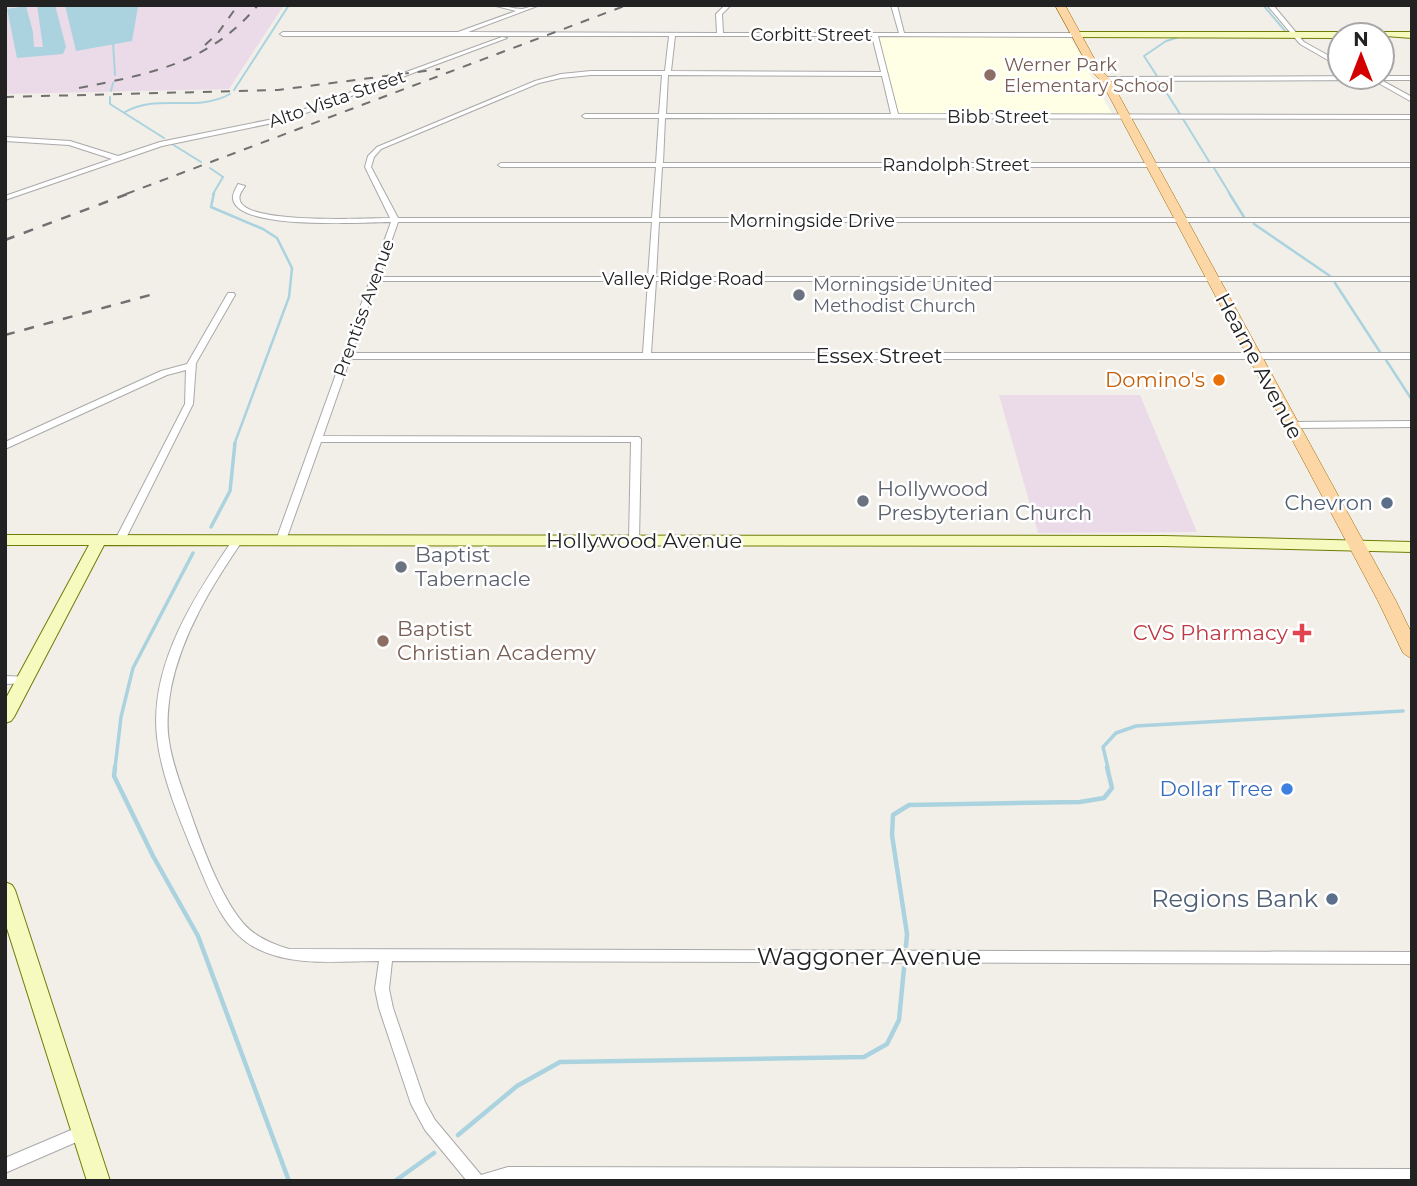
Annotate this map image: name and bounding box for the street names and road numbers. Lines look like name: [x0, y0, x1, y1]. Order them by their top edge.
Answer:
street label: Corbitt Street: [750, 24, 872, 46]
street label: Alto Vista Street: [266, 65, 408, 133]
street label: Bibb Street: [947, 106, 1049, 128]
street label: Randolph Street: [882, 154, 1030, 176]
street label: Morningside Drive: [729, 210, 895, 232]
street label: Prentiss Avenue: [329, 236, 399, 380]
street label: Valley Ridge Road: [602, 268, 764, 290]
street label: Hearne Avenue: [1210, 288, 1308, 443]
street label: Essex Street: [816, 343, 942, 368]
street label: Hollywood Avenue: [546, 528, 742, 553]
street label: Waggoner Avenue: [757, 942, 981, 971]

